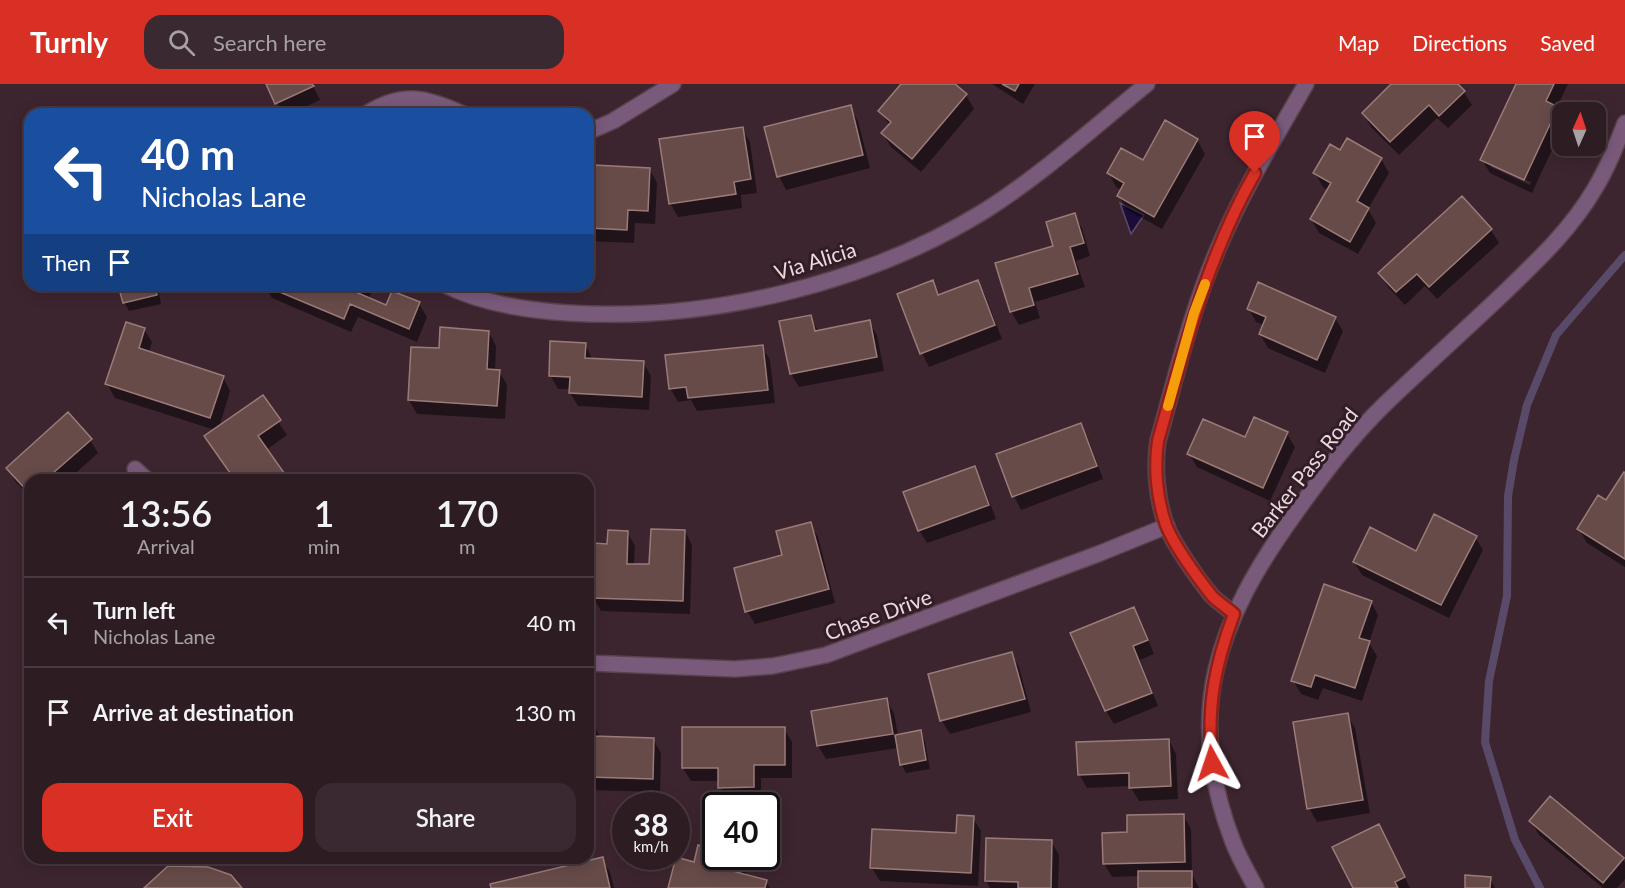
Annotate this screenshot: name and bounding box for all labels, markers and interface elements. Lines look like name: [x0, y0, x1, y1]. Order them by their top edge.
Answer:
search box: [144, 15, 564, 69]
text: Turnly: [30, 25, 108, 59]
icon: search: [165, 26, 198, 59]
text: Search here: [213, 29, 326, 56]
text: Map: [1338, 30, 1379, 55]
text: Directions: [1412, 30, 1507, 55]
text: Saved: [1540, 30, 1595, 55]
north arrow: [1552, 102, 1606, 156]
map controls: [1552, 102, 1606, 156]
pin: [1229, 111, 1280, 173]
icon: arrive: [1238, 120, 1271, 153]
text: 40 m: [141, 129, 235, 179]
icon: left: [42, 132, 120, 210]
text: Nicholas Lane: [141, 180, 306, 213]
street label: Via Alicia: [771, 236, 859, 284]
icon: arrive: [103, 246, 136, 279]
text: Then: [42, 249, 91, 276]
street label: Barker Pass Road: [1245, 402, 1363, 542]
text: 13:56: [120, 491, 212, 535]
text: 1: [314, 491, 334, 535]
text: 170: [436, 491, 498, 535]
text: Arrival: [137, 534, 195, 558]
text: min: [308, 534, 340, 558]
text: m: [459, 534, 475, 558]
street label: Chase Drive: [821, 583, 935, 645]
text: Turn left: [93, 597, 175, 624]
icon: left: [42, 606, 75, 639]
text: 40 m: [527, 609, 576, 636]
text: Nicholas Lane: [93, 624, 215, 648]
icon: arrive: [42, 696, 75, 729]
text: Arrive at destination: [93, 699, 294, 726]
text: 130 m: [514, 699, 576, 726]
position arrow: [1180, 731, 1244, 795]
button: Exit: [42, 783, 303, 852]
button: Share: [315, 783, 576, 852]
speed limit sign: 40: [702, 792, 780, 870]
text: 38: [634, 806, 668, 842]
text: km/h: [633, 837, 669, 855]

